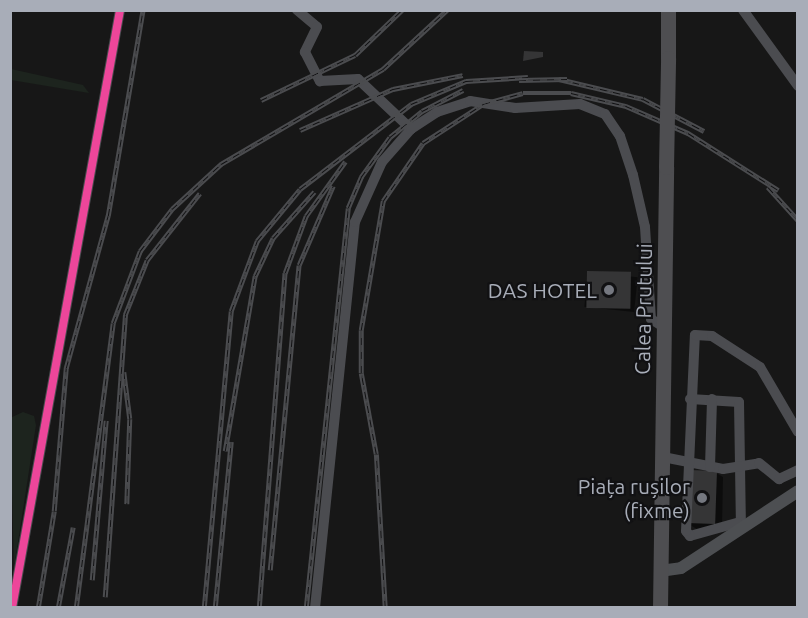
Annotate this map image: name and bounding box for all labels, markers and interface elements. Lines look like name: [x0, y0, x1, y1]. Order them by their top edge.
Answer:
street label: Calea Prutului: [629, 243, 657, 375]
place label: DAS HOTEL: [488, 277, 597, 303]
marker: DAS HOTEL: [602, 283, 616, 297]
place label: Piața rușilor (fixme): [578, 473, 690, 523]
marker: Piața rușilor (fixme): [695, 491, 709, 505]

